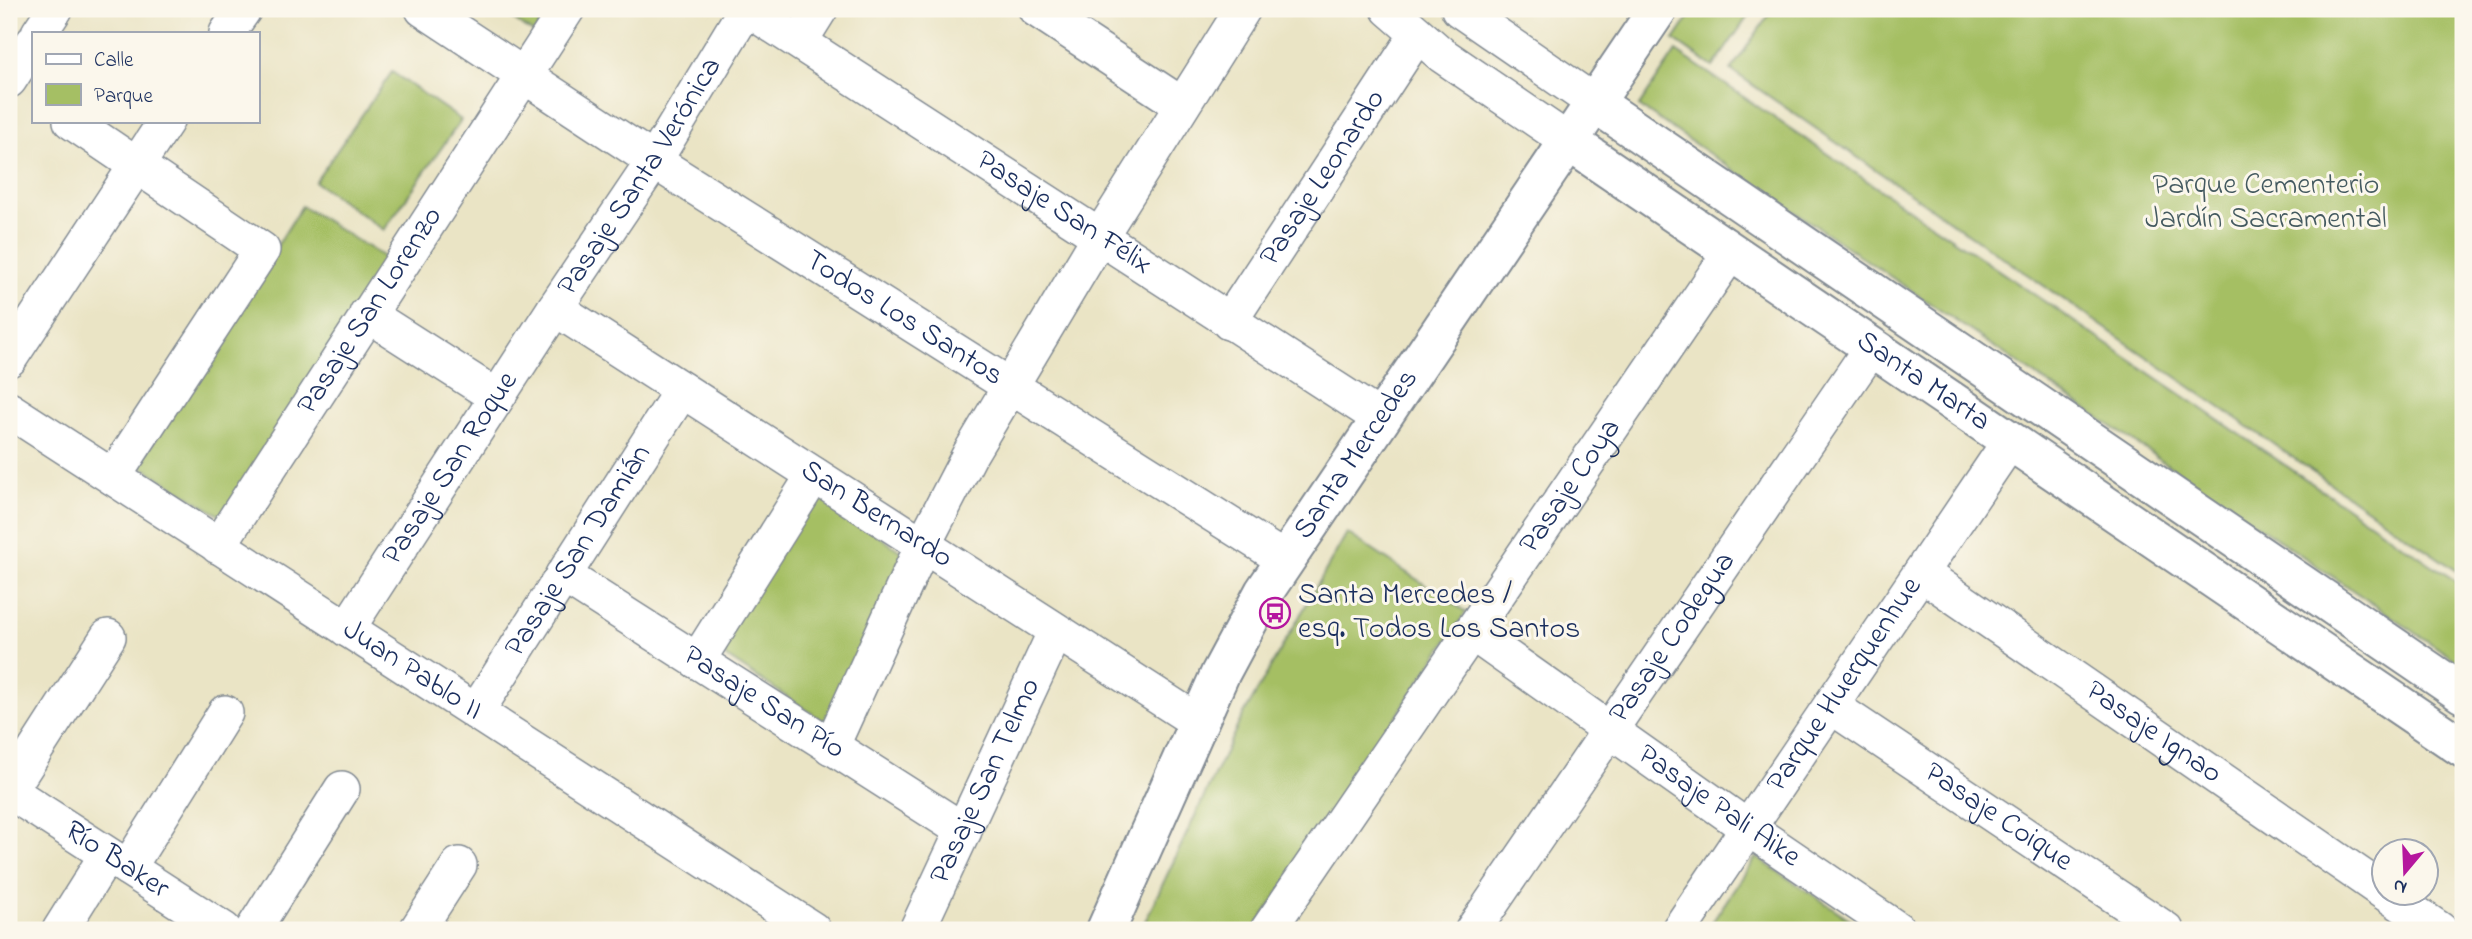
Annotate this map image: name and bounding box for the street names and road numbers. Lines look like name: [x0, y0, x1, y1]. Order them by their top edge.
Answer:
street label: Pasaje Santa Verónica: [547, 49, 734, 305]
street label: Pasaje Leonardo: [1249, 81, 1397, 275]
street label: Pasaje San Félix: [967, 140, 1160, 287]
street label: Pasaje San Lorenzo: [287, 198, 455, 424]
street label: Todos Los Santos: [796, 239, 1012, 398]
street label: Santa Marta: [1847, 320, 1999, 443]
street label: Santa Mercedes: [1283, 361, 1430, 549]
street label: Pasaje San Roque: [372, 363, 530, 574]
street label: Pasaje Coya: [1509, 410, 1633, 563]
street label: Pasaje San Damián: [494, 436, 663, 666]
street label: San Bernardo: [791, 449, 961, 580]
street label: Pasaje Codegua: [1598, 543, 1747, 733]
street label: Parque Huerquenhue: [1756, 568, 1934, 801]
street label: Juan Pablo II: [333, 609, 491, 732]
street label: Pasaje San Pío: [674, 635, 853, 771]
street label: Pasaje Ignao: [2076, 670, 2231, 796]
street label: Pasaje San Telmo: [919, 671, 1053, 891]
street label: Pasaje Pali Aike: [1628, 734, 1810, 880]
street label: Pasaje Coique: [1915, 752, 2082, 884]
street label: Río Baker: [55, 810, 178, 911]

